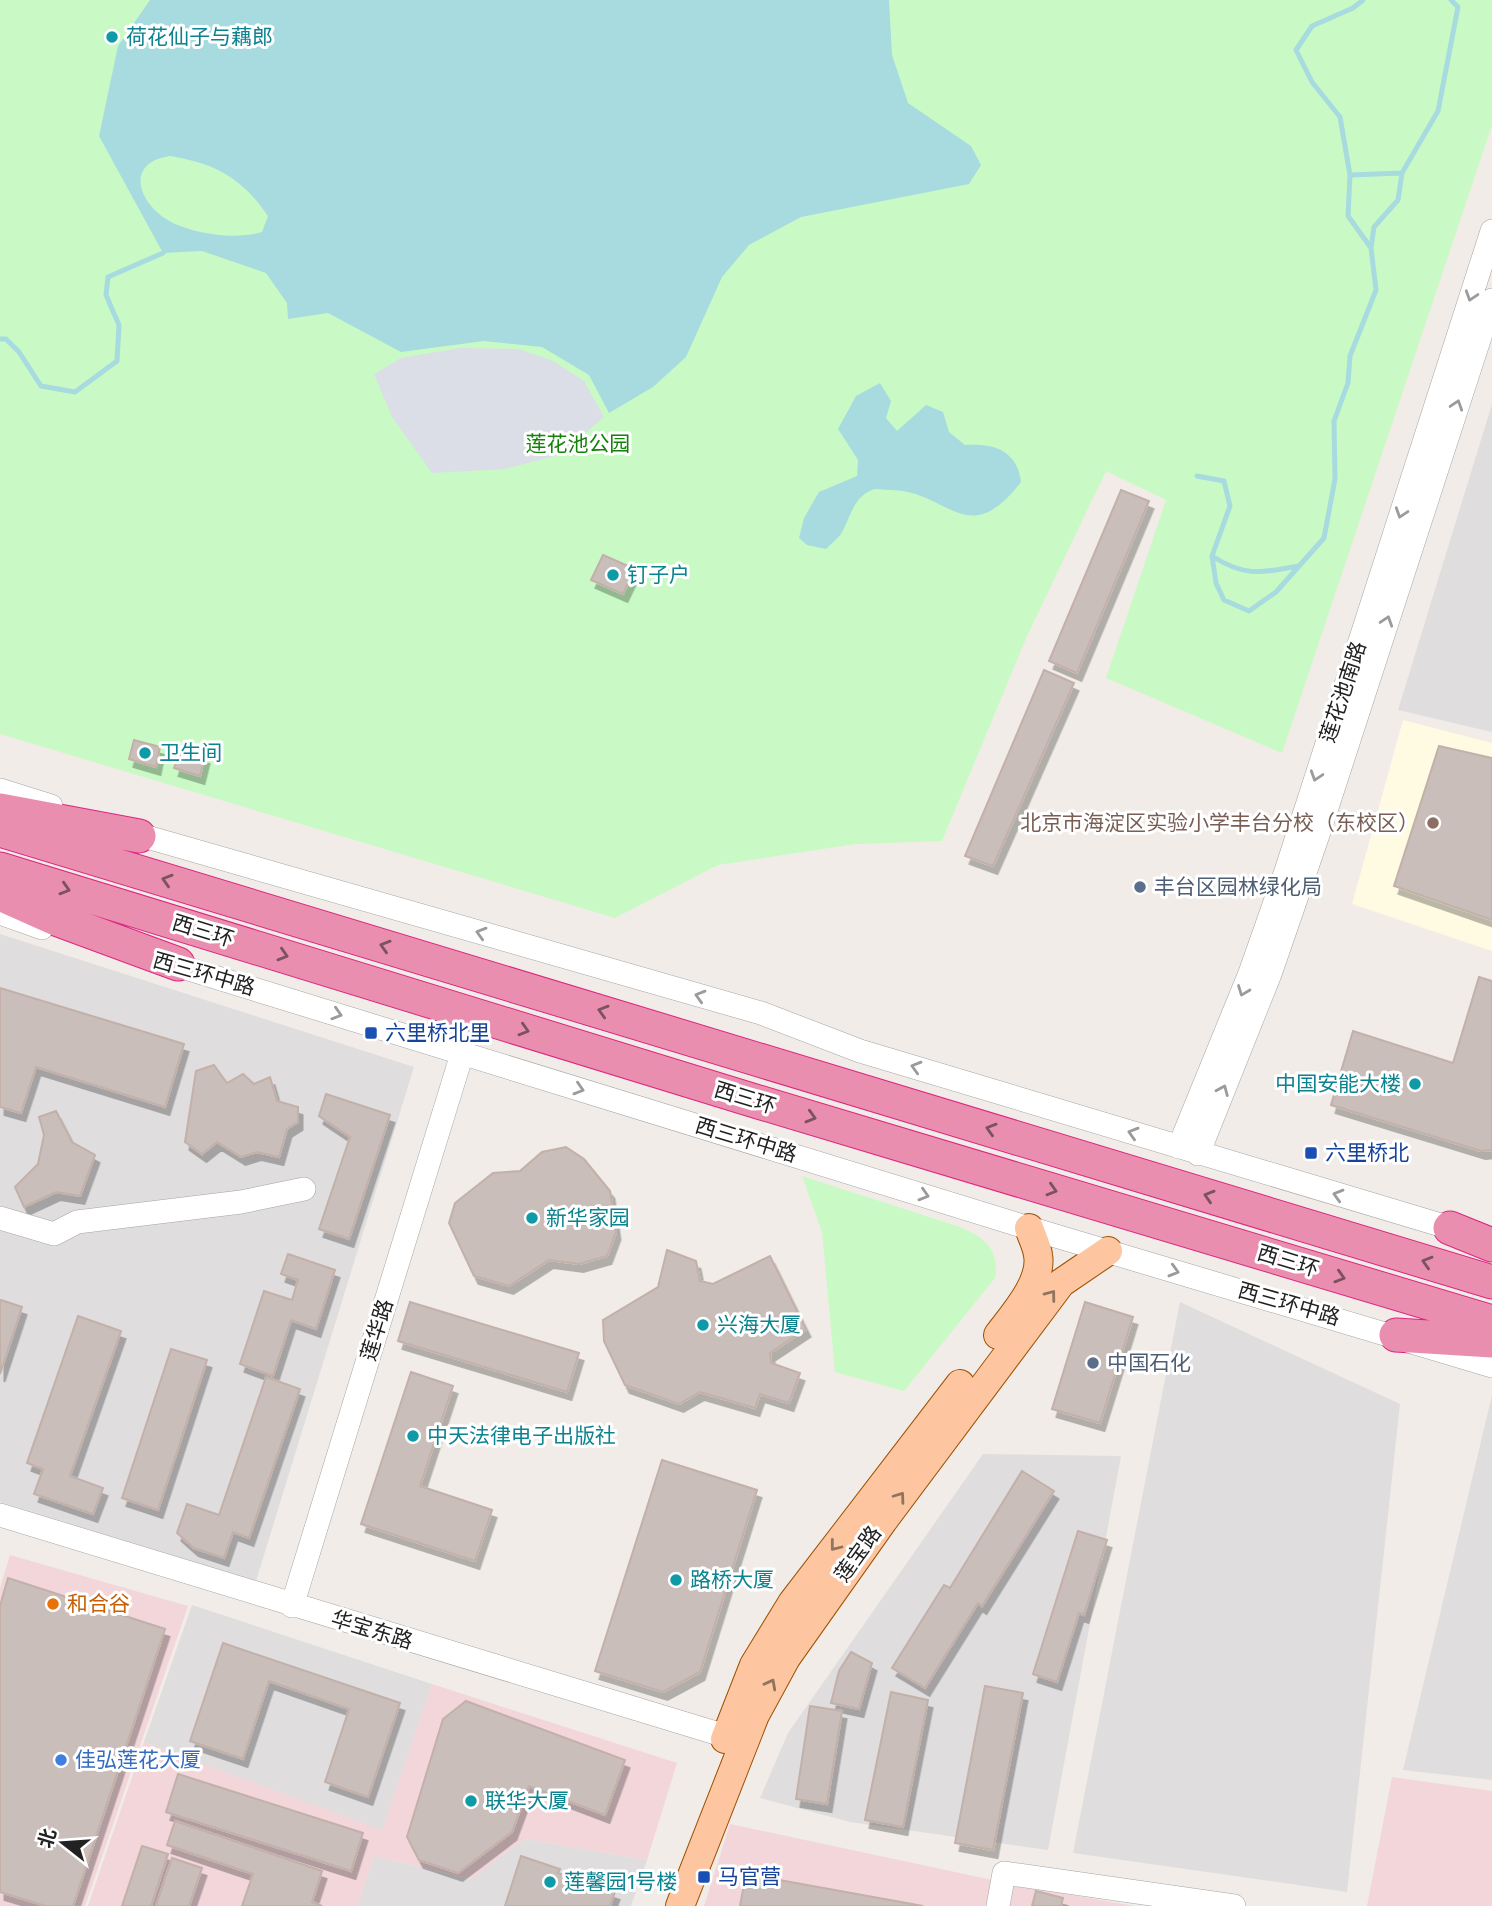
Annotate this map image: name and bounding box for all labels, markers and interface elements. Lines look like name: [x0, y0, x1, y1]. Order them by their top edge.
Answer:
place label: 荷花仙子与藕郎: [126, 24, 273, 50]
marker: 荷花仙子与藕郎: [104, 29, 120, 45]
one-way arrow: [1465, 289, 1479, 302]
one-way arrow: [1449, 399, 1463, 411]
park label: 莲花池公园: [526, 431, 631, 457]
one-way arrow: [1395, 506, 1409, 518]
place label: 钉子户: [627, 562, 690, 588]
marker: 钉子户: [605, 567, 621, 583]
one-way arrow: [1379, 615, 1393, 628]
street label: 莲花池南路: [1314, 638, 1372, 746]
place label: 卫生间: [159, 740, 222, 766]
marker: 卫生间: [137, 745, 153, 761]
one-way arrow: [1310, 769, 1324, 781]
place label: 北京市海淀区实验小学丰台分校（东校区）: [1020, 810, 1419, 836]
marker: 北京市海淀区实验小学丰台分校（东校区）: [1425, 815, 1441, 831]
one-way arrow: [161, 874, 173, 889]
place label: 丰台区园林绿化局: [1154, 874, 1322, 900]
marker: 丰台区园林绿化局: [1132, 879, 1148, 895]
one-way arrow: [59, 880, 71, 895]
street label: 西三环: [169, 909, 237, 953]
one-way arrow: [475, 927, 487, 942]
one-way arrow: [379, 939, 391, 954]
street label: 西三环中路: [150, 947, 258, 1001]
one-way arrow: [276, 947, 288, 962]
one-way arrow: [1237, 984, 1251, 996]
one-way arrow: [694, 989, 706, 1004]
one-way arrow: [330, 1005, 342, 1020]
one-way arrow: [597, 1005, 609, 1020]
place label: 六里桥北里: [385, 1020, 490, 1046]
one-way arrow: [517, 1021, 529, 1036]
marker: 六里桥北里: [363, 1025, 379, 1041]
one-way arrow: [910, 1060, 922, 1075]
place label: 中国安能大楼: [1275, 1071, 1401, 1097]
street label: 西三环: [711, 1076, 779, 1120]
marker: 中国安能大楼: [1407, 1076, 1423, 1092]
one-way arrow: [573, 1081, 585, 1096]
one-way arrow: [1215, 1085, 1229, 1097]
one-way arrow: [805, 1109, 817, 1124]
street label: 西三环中路: [692, 1112, 800, 1168]
one-way arrow: [986, 1123, 998, 1138]
one-way arrow: [1128, 1127, 1140, 1141]
place label: 六里桥北: [1325, 1140, 1409, 1166]
marker: 六里桥北: [1303, 1145, 1319, 1161]
one-way arrow: [1046, 1181, 1058, 1196]
one-way arrow: [917, 1187, 929, 1202]
one-way arrow: [1203, 1189, 1215, 1204]
one-way arrow: [1332, 1189, 1344, 1204]
place label: 新华家园: [546, 1205, 630, 1231]
marker: 新华家园: [524, 1210, 540, 1226]
street label: 西三环: [1254, 1239, 1322, 1283]
one-way arrow: [1421, 1255, 1433, 1270]
one-way arrow: [1167, 1262, 1179, 1277]
one-way arrow: [1334, 1268, 1346, 1283]
street label: 西三环中路: [1235, 1277, 1343, 1331]
one-way arrow: [1043, 1291, 1056, 1303]
street label: 莲华路: [355, 1296, 399, 1364]
place label: 兴海大厦: [717, 1312, 801, 1338]
marker: 兴海大厦: [695, 1317, 711, 1333]
place label: 中国石化: [1107, 1350, 1191, 1376]
marker: 中国石化: [1085, 1355, 1101, 1371]
place label: 中天法律电子出版社: [427, 1423, 616, 1449]
marker: 中天法律电子出版社: [405, 1428, 421, 1444]
one-way arrow: [892, 1492, 904, 1505]
street label: 莲宝路: [829, 1521, 887, 1587]
one-way arrow: [831, 1539, 844, 1551]
place label: 路桥大厦: [690, 1567, 774, 1593]
marker: 路桥大厦: [668, 1572, 684, 1588]
place label: 和合谷: [67, 1591, 130, 1617]
marker: 和合谷: [45, 1596, 61, 1612]
street label: 华宝东路: [328, 1605, 416, 1655]
one-way arrow: [763, 1679, 777, 1692]
place label: 佳弘莲花大厦: [75, 1747, 201, 1773]
marker: 佳弘莲花大厦: [53, 1752, 69, 1768]
place label: 联华大厦: [485, 1788, 569, 1814]
marker: 联华大厦: [463, 1793, 479, 1809]
north arrow: [28, 1808, 98, 1878]
text: 北: [33, 1826, 61, 1851]
place label: 马官营: [718, 1864, 781, 1890]
place label: 莲馨园1号楼: [564, 1869, 677, 1895]
marker: 马官营: [696, 1869, 712, 1885]
marker: 莲馨园1号楼: [542, 1874, 558, 1890]

